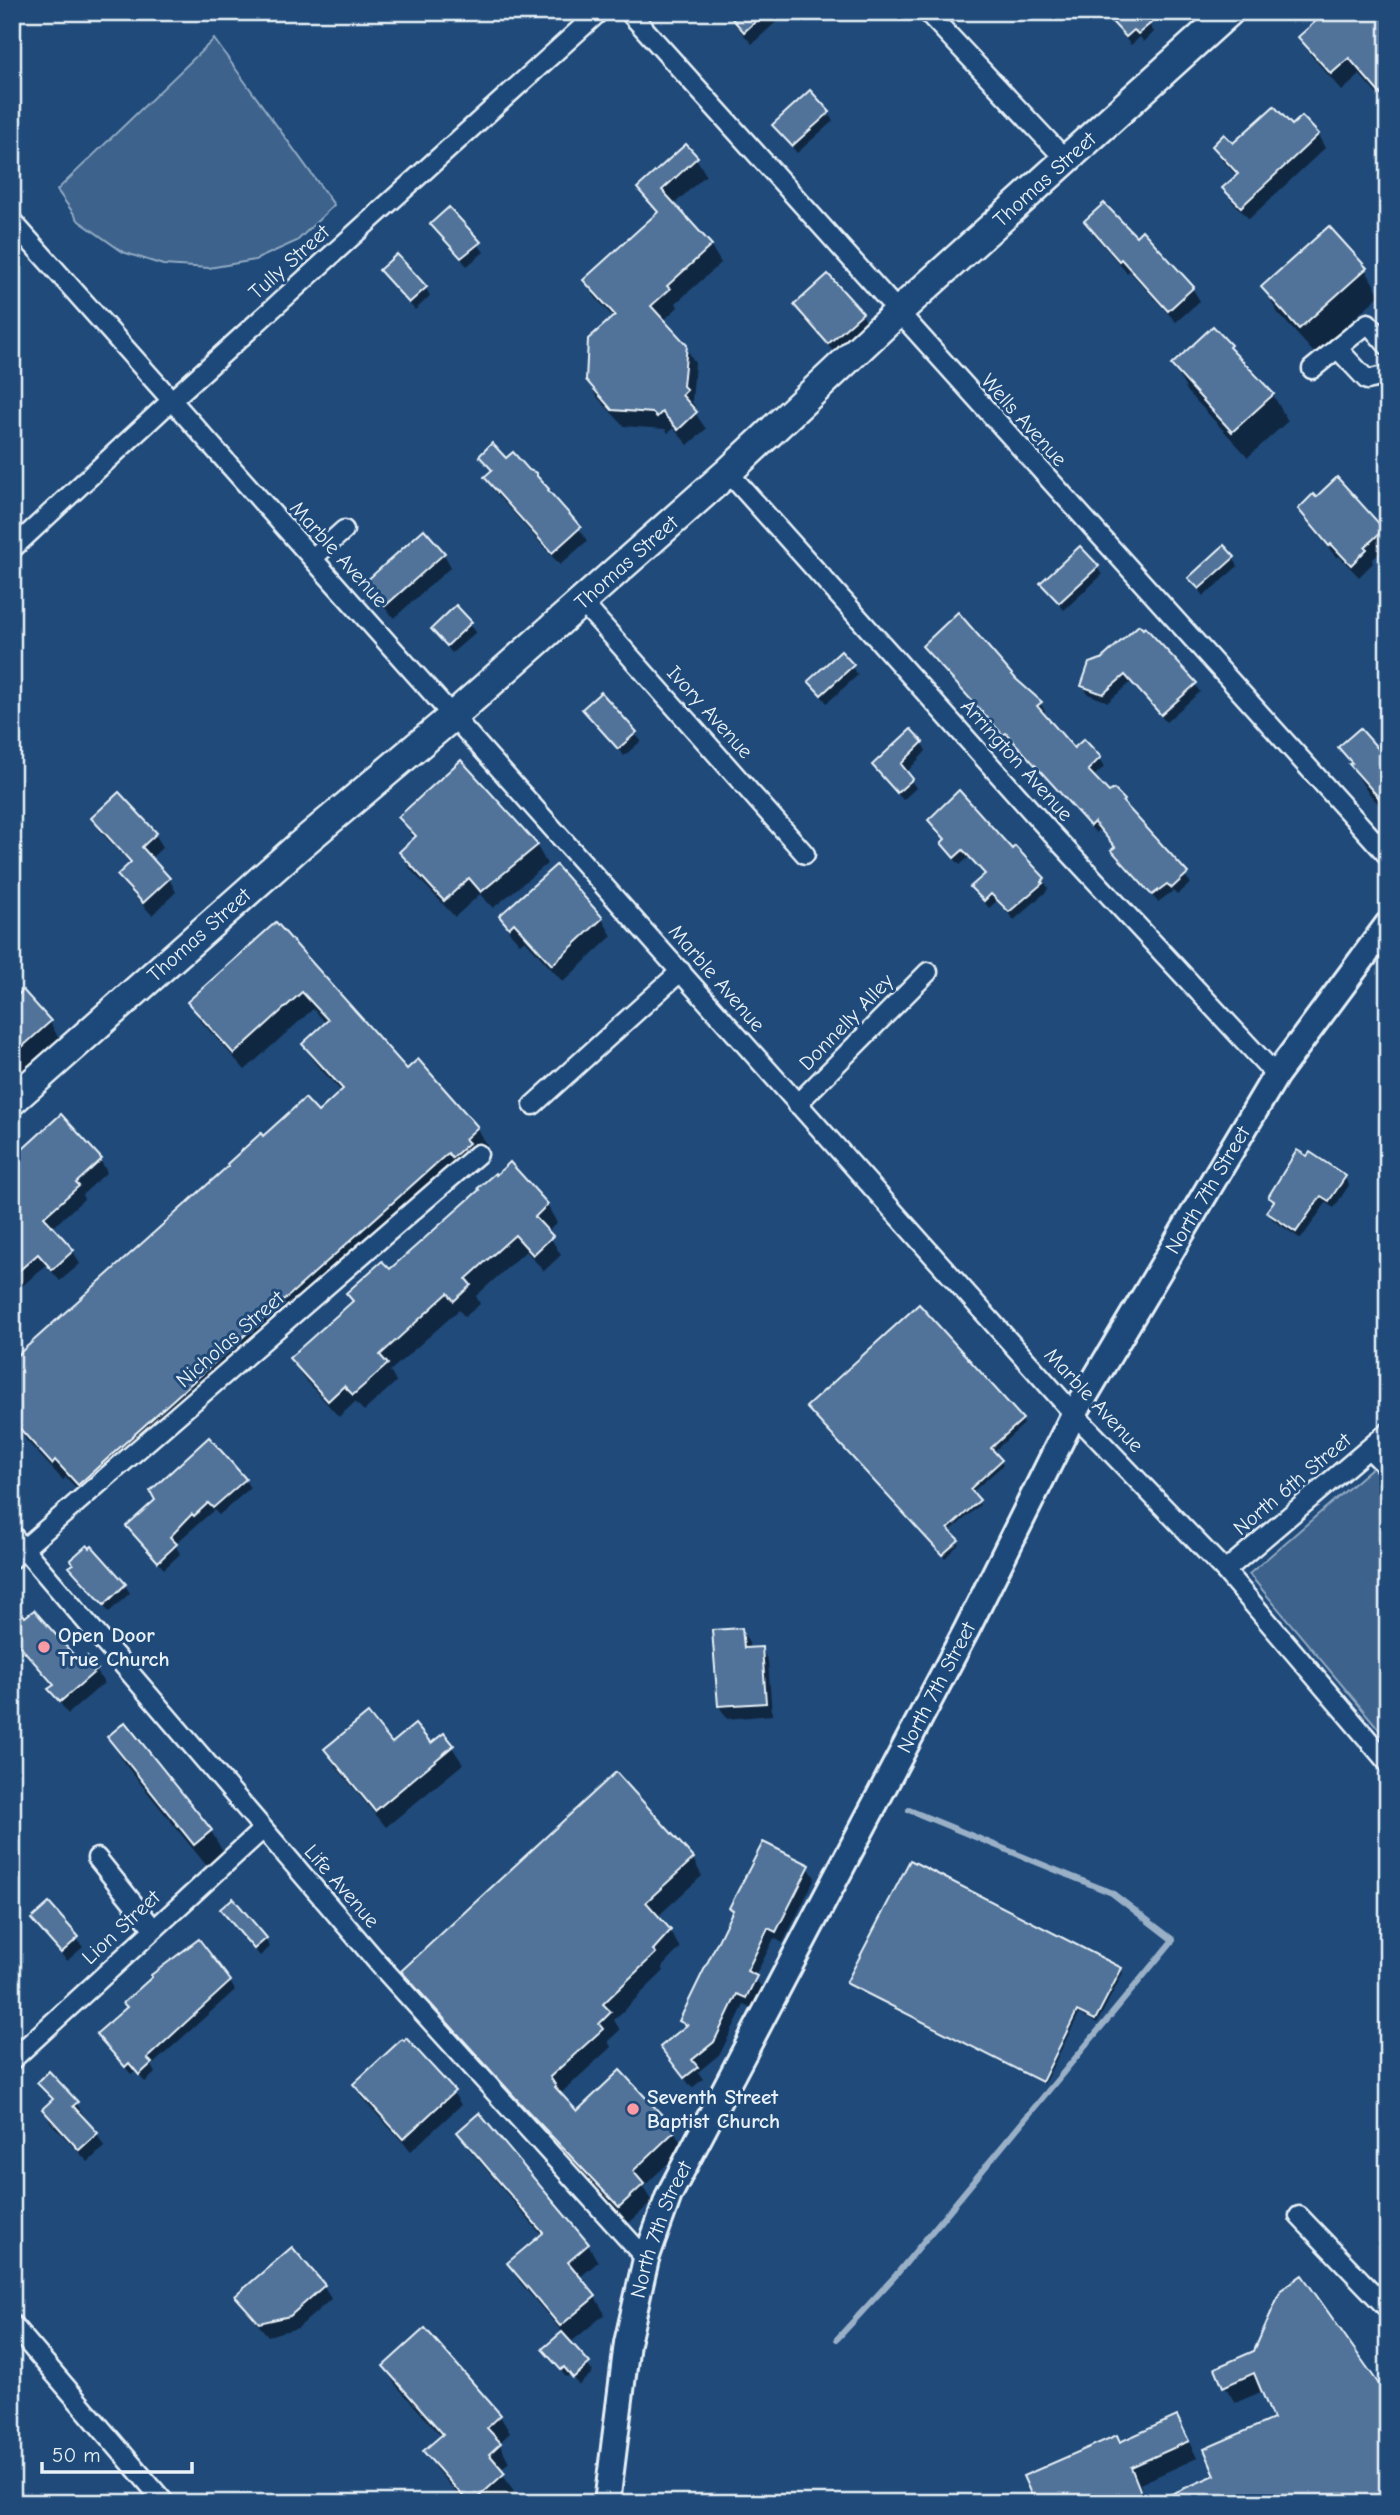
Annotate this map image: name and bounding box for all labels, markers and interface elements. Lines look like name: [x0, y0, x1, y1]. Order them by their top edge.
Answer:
street label: Thomas Street: [988, 126, 1101, 232]
street label: Tully Street: [244, 219, 335, 304]
street label: Wells Avenue: [976, 369, 1072, 471]
street label: Marble Avenue: [285, 496, 393, 612]
street label: Thomas Street: [570, 510, 684, 614]
street label: Ivory Avenue: [662, 661, 758, 763]
street label: Arrington Avenue: [956, 694, 1078, 826]
street label: Thomas Street: [142, 882, 256, 987]
street label: Marble Avenue: [664, 920, 770, 1036]
street label: Donnelly Alley: [794, 968, 898, 1075]
street label: North 7th Street: [1160, 1121, 1255, 1258]
street label: Nicholas Street: [171, 1285, 290, 1392]
street label: Marble Avenue: [1039, 1343, 1149, 1457]
street label: North 6th Street: [1228, 1427, 1356, 1540]
street label: North 7th Street: [892, 1617, 981, 1757]
place label: Open Door True Church: [58, 1623, 170, 1671]
marker: Open Door True Church: [36, 1639, 52, 1655]
street label: Life Avenue: [299, 1840, 385, 1932]
street label: Lion Street: [77, 1884, 166, 1969]
place label: Seventh Street Baptist Church: [647, 2085, 780, 2133]
marker: Seventh Street Baptist Church: [625, 2101, 641, 2117]
street label: North 7th Street: [626, 2156, 697, 2300]
scale bar: [42, 2431, 192, 2475]
text: 50 m: [52, 2443, 101, 2467]

